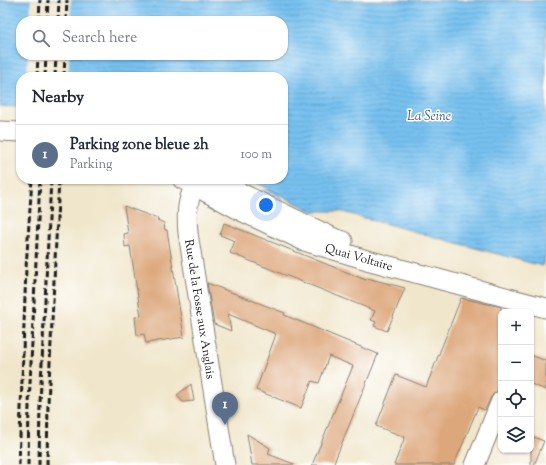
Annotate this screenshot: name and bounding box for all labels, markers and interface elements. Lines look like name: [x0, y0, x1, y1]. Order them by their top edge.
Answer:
search box: [16, 16, 288, 60]
icon: search: [30, 27, 52, 49]
text: Search here: [62, 28, 137, 49]
text: Nearby: [32, 86, 84, 110]
water label: La Seine: [407, 108, 451, 126]
text: Parking zone bleue 2h: [70, 135, 209, 156]
text: 1: [43, 146, 47, 164]
text: 100 m: [240, 146, 272, 164]
text: Parking: [70, 156, 112, 174]
your location: [256, 195, 276, 215]
street label: Rue de la Fosse aux Anglais: [179, 238, 219, 381]
street label: Quai Voltaire: [323, 240, 395, 276]
map controls: [498, 309, 534, 453]
button: +: [498, 309, 534, 345]
button: −: [498, 345, 534, 381]
button: locate: [498, 381, 534, 417]
pin: 1: [212, 392, 238, 425]
button: layers: [498, 417, 534, 453]

